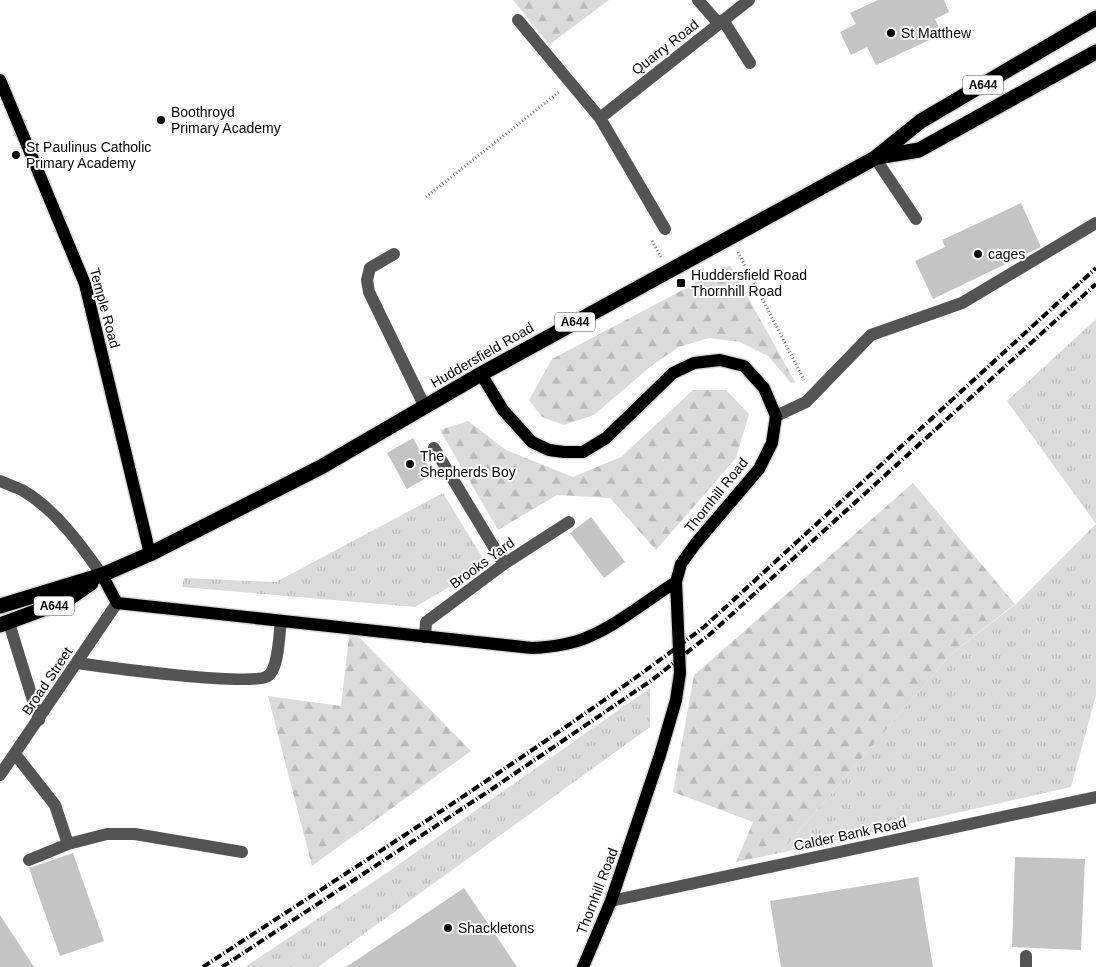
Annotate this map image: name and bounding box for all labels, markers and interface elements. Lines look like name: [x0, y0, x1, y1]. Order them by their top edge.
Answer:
street label: Quarry Road: [628, 16, 702, 78]
place label: St Matthew: [901, 25, 972, 41]
marker: St Matthew: [885, 27, 897, 39]
road number: A644: [963, 76, 1003, 94]
place label: Boothroyd Primary Academy: [171, 104, 281, 136]
marker: Boothroyd Primary Academy: [155, 114, 167, 126]
place label: St Paulinus Catholic Primary Academy: [26, 139, 151, 171]
marker: St Paulinus Catholic Primary Academy: [10, 149, 22, 161]
place label: cages: [988, 246, 1025, 262]
marker: cages: [972, 248, 984, 260]
street label: Temple Road: [87, 266, 123, 350]
place label: Huddersfield Road Thornhill Road: [691, 267, 807, 299]
marker: Huddersfield Road Thornhill Road: [675, 277, 687, 289]
road number: A644: [555, 313, 595, 332]
street label: Huddersfield Road: [428, 319, 536, 391]
place label: The Shepherds Boy: [420, 448, 516, 480]
street label: Thornhill Road: [681, 455, 751, 535]
marker: The Shepherds Boy: [404, 458, 416, 470]
street label: Brooks Yard: [447, 534, 517, 592]
road number: A644: [34, 596, 74, 616]
street label: Broad Street: [18, 644, 76, 718]
street label: Calder Bank Road: [792, 814, 908, 854]
street label: Thornhill Road: [573, 846, 621, 936]
place label: Shackletons: [458, 920, 534, 936]
marker: Shackletons: [442, 922, 454, 934]

